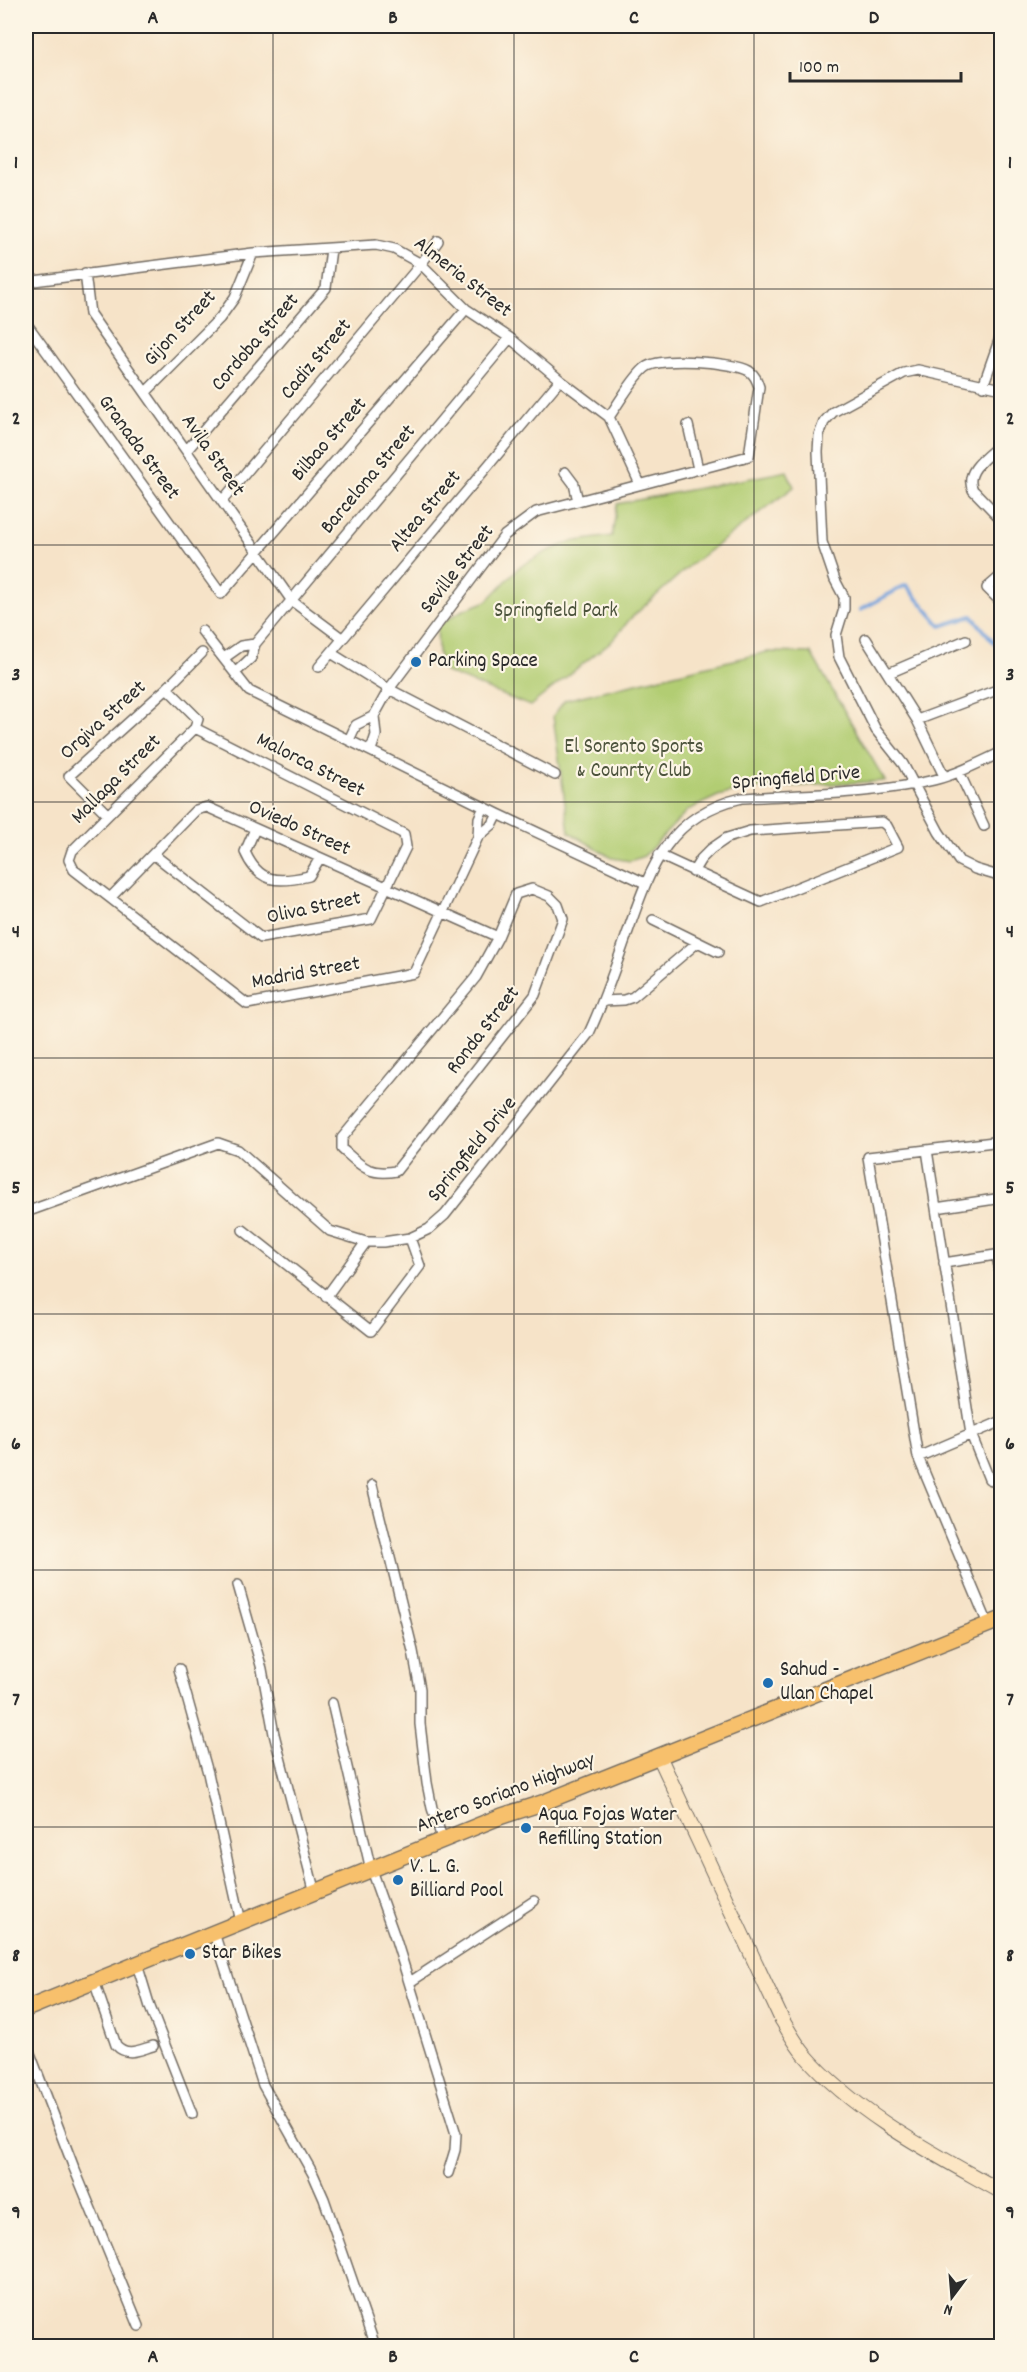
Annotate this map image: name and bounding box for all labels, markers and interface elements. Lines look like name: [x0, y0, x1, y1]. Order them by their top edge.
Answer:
text: A: [148, 5, 159, 33]
text: B: [388, 5, 398, 33]
text: C: [629, 5, 639, 33]
text: D: [869, 5, 880, 33]
scale bar: [790, 45, 961, 83]
text: 100 m: [799, 56, 839, 81]
text: 1: [14, 150, 18, 178]
text: 1: [1008, 150, 1012, 178]
street label: Almeria Street: [406, 230, 518, 326]
street label: Gijon Street: [138, 284, 224, 374]
street label: Cordoba Street: [205, 287, 307, 399]
street label: Cadiz Street: [274, 313, 360, 407]
street label: Granada Street: [90, 389, 187, 507]
street label: Bilbao Street: [285, 391, 375, 489]
text: 2: [12, 406, 20, 434]
text: 2: [1006, 406, 1014, 434]
street label: Avila Street: [173, 409, 252, 504]
street label: Barcelona Street: [314, 418, 424, 541]
street label: Altea Street: [383, 464, 470, 560]
street label: Seville Street: [413, 519, 503, 621]
park label: Springfield Park: [494, 597, 618, 627]
place label: Parking Space: [428, 647, 538, 677]
marker: Parking Space: [409, 655, 423, 669]
text: 3: [12, 662, 20, 690]
text: 3: [1006, 662, 1014, 690]
street label: Orgiva Street: [54, 674, 154, 768]
street label: Malorca Street: [250, 726, 370, 806]
street label: Mallaga Street: [65, 728, 169, 832]
park label: El Sorento Sports & Counrty Club: [564, 733, 704, 787]
street label: Springfield Drive: [731, 758, 861, 800]
street label: Oviedo Street: [243, 793, 355, 865]
street label: Oliva Street: [264, 884, 364, 934]
text: 4: [12, 919, 20, 947]
text: 4: [1006, 919, 1014, 947]
street label: Madrid Street: [250, 950, 363, 998]
street label: Ronda Street: [440, 980, 528, 1082]
street label: Springfield Drive: [421, 1091, 525, 1209]
text: 5: [11, 1175, 21, 1203]
text: 5: [1005, 1175, 1015, 1203]
text: 6: [11, 1431, 21, 1459]
text: 6: [1005, 1431, 1015, 1459]
place label: Sahud - Ulan Chapel: [780, 1656, 873, 1710]
marker: Sahud - Ulan Chapel: [761, 1676, 775, 1690]
text: 7: [12, 1687, 20, 1715]
text: 7: [1006, 1687, 1014, 1715]
street label: Antero Soriano Highway: [412, 1746, 600, 1842]
place label: Aqua Fojas Water Refilling Station: [538, 1801, 677, 1855]
marker: Aqua Fojas Water Refilling Station: [519, 1821, 533, 1835]
place label: V. L. G. Billiard Pool: [410, 1853, 503, 1907]
marker: V. L. G. Billiard Pool: [391, 1873, 405, 1887]
place label: Star Bikes: [202, 1939, 282, 1969]
text: 8: [12, 1943, 20, 1971]
text: 8: [1006, 1943, 1014, 1971]
marker: Star Bikes: [183, 1947, 197, 1961]
text: 9: [11, 2200, 21, 2228]
text: 9: [1005, 2200, 1015, 2228]
north arrow: [922, 2267, 982, 2327]
text: N: [941, 2297, 956, 2321]
text: A: [148, 2344, 159, 2372]
text: B: [388, 2344, 398, 2372]
text: C: [629, 2344, 639, 2372]
text: D: [869, 2344, 880, 2372]

